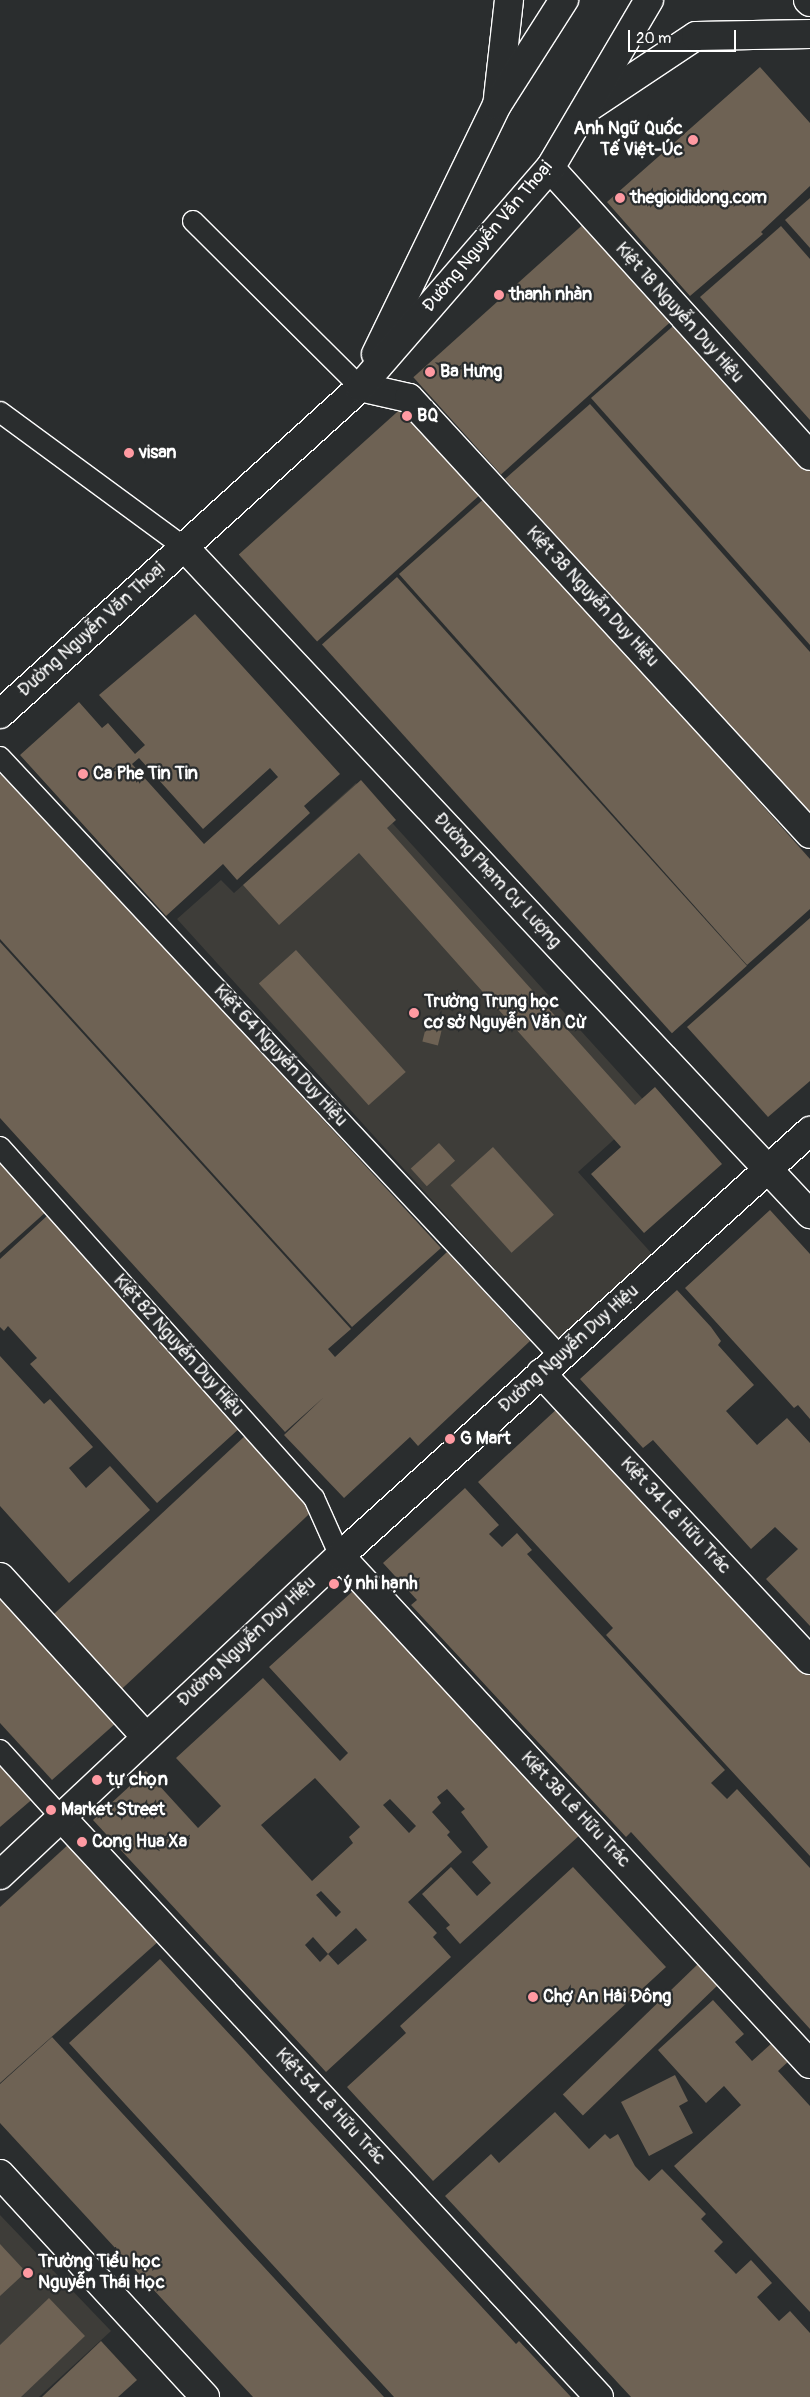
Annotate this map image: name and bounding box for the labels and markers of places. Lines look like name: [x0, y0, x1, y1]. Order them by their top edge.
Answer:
place label: Anh Ngữ Quốc Tế Việt-Úc: [574, 119, 683, 162]
marker: Anh Ngữ Quốc Tế Việt-Úc: [687, 134, 699, 146]
place label: thegioididong.com: [630, 187, 767, 209]
marker: thegioididong.com: [614, 192, 626, 204]
place label: thanh nhàn: [509, 284, 592, 306]
marker: thanh nhàn: [493, 289, 505, 301]
place label: Ba Hưng: [440, 361, 502, 383]
marker: Ba Hưng: [424, 366, 436, 378]
place label: BQ: [417, 405, 438, 427]
marker: BQ: [401, 410, 413, 422]
place label: visan: [139, 442, 176, 464]
marker: visan: [123, 447, 135, 459]
place label: Ca Phe Tin Tin: [93, 763, 198, 785]
marker: Ca Phe Tin Tin: [77, 768, 89, 780]
place label: Trường Trung học cơ sở Nguyễn Văn Cừ: [424, 992, 587, 1034]
marker: Trường Trung học cơ sở Nguyễn Văn Cừ: [408, 1007, 420, 1019]
place label: G Mart: [460, 1428, 511, 1450]
marker: G Mart: [444, 1433, 456, 1445]
place label: ý nhi hạnh: [344, 1573, 418, 1595]
marker: ý nhi hạnh: [328, 1578, 340, 1590]
place label: tự chọn: [107, 1769, 168, 1791]
marker: tự chọn: [91, 1774, 103, 1786]
place label: Market Street: [61, 1799, 165, 1821]
marker: Market Street: [45, 1804, 57, 1816]
place label: Cong Hua Xa: [92, 1831, 187, 1853]
marker: Cong Hua Xa: [76, 1836, 88, 1848]
place label: Chợ An Hải Đông: [543, 1986, 671, 2008]
marker: Chợ An Hải Đông: [527, 1991, 539, 2003]
place label: Trường Tiểu học Nguyễn Thái Học: [38, 2252, 165, 2294]
marker: Trường Tiểu học Nguyễn Thái Học: [22, 2267, 34, 2279]

